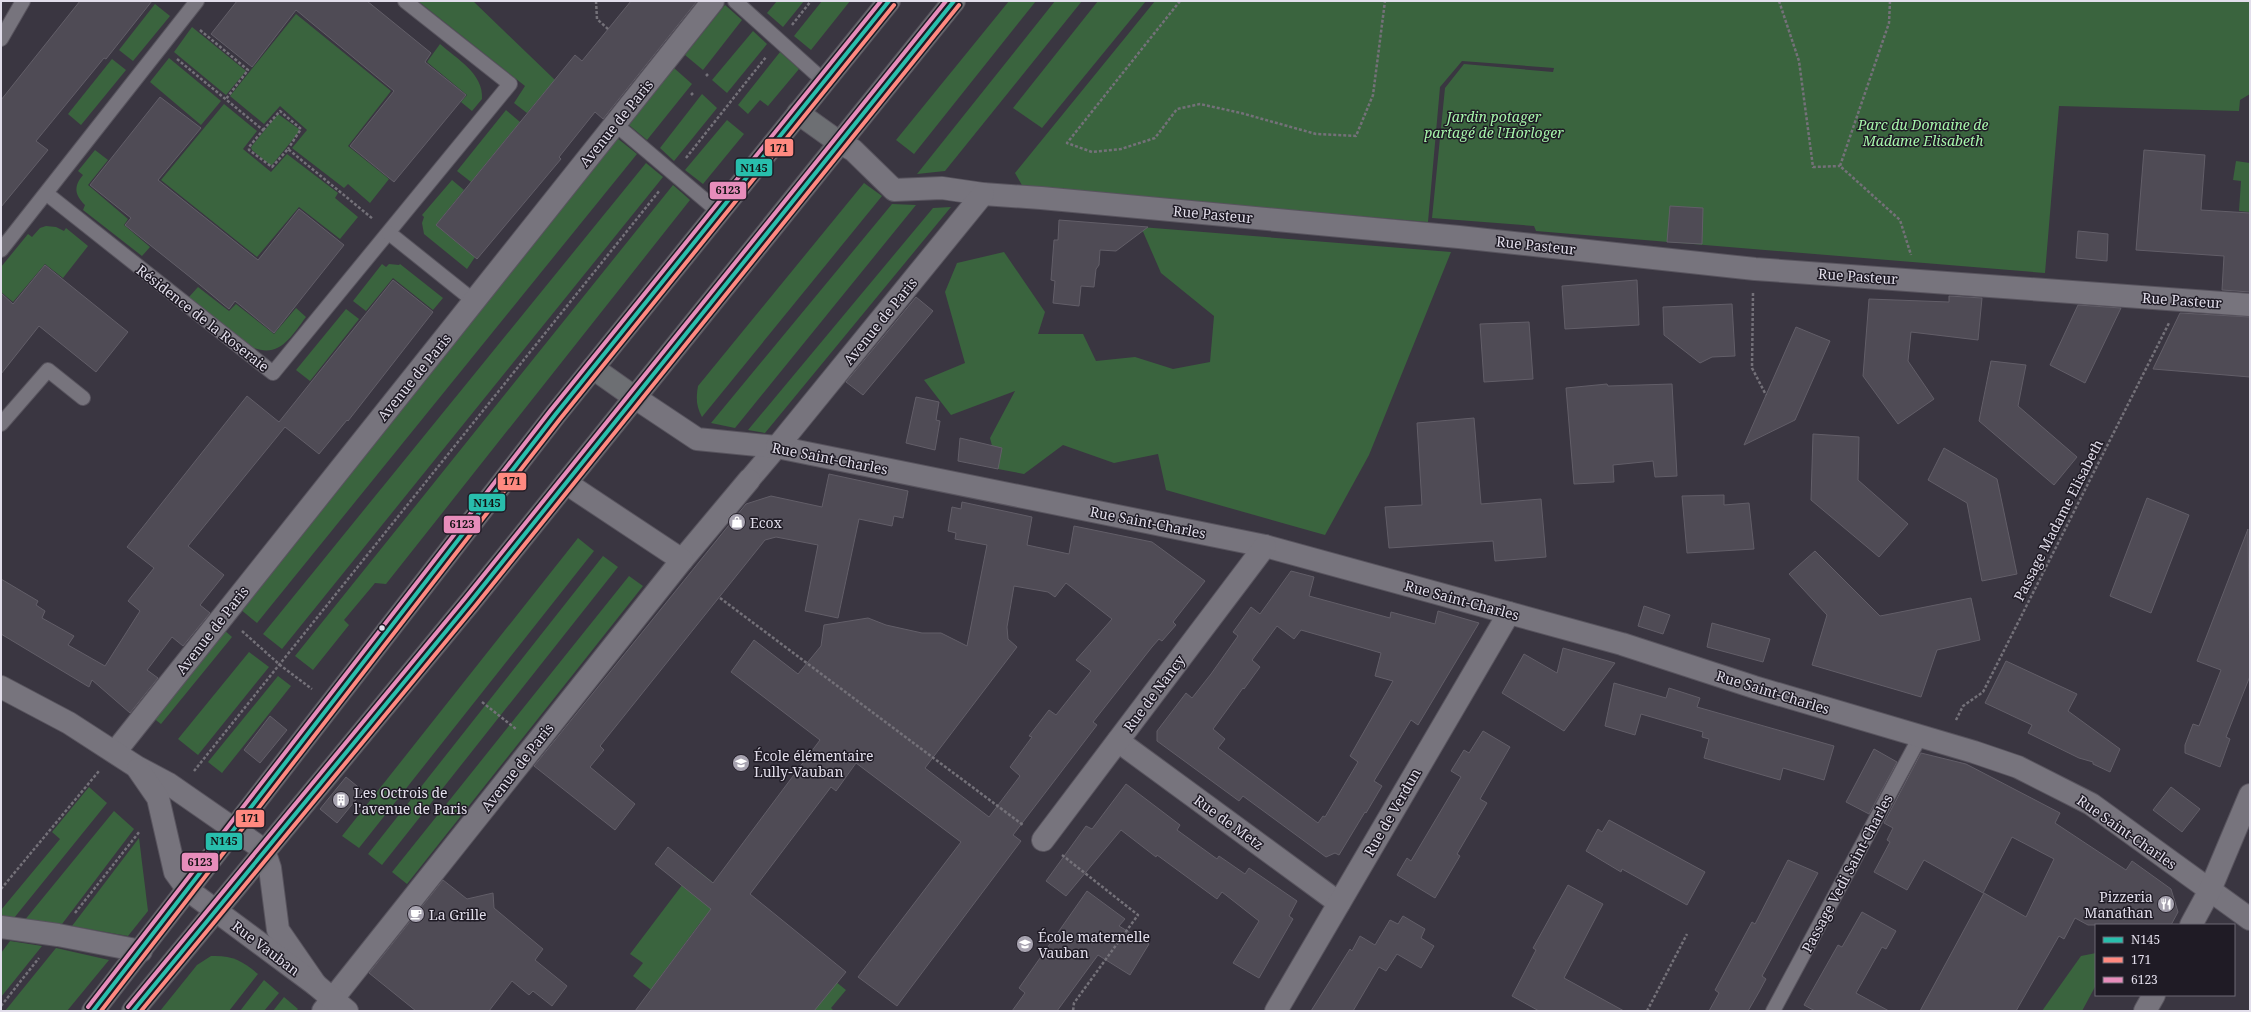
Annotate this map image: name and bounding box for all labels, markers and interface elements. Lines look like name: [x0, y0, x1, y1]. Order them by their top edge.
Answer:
street label: Avenue de Paris: [575, 75, 657, 171]
park label: Jardin potager partagé de l'Horloger: [1423, 107, 1564, 142]
park label: Parc du Domaine de Madame Elisabeth: [1857, 115, 1988, 150]
line badge: 171: [764, 138, 794, 157]
text: 171: [770, 140, 788, 155]
line badge: N145: [735, 158, 773, 177]
text: N145: [740, 160, 768, 175]
line badge: 6123: [709, 181, 747, 200]
text: 6123: [716, 182, 740, 197]
street label: Rue Pasteur: [1172, 201, 1254, 227]
street label: Rue Pasteur: [1495, 231, 1577, 259]
street label: Résidence de la Roseraie: [133, 260, 273, 376]
street label: Rue Pasteur: [1818, 264, 1899, 288]
street label: Avenue de Paris: [839, 273, 921, 369]
street label: Rue Pasteur: [2142, 288, 2223, 312]
street label: Avenue de Paris: [373, 329, 455, 425]
street label: Passage Madame Elisabeth: [2009, 436, 2107, 604]
street label: Rue Saint-Charles: [770, 437, 890, 479]
line badge: 171: [497, 472, 527, 491]
text: 171: [503, 473, 521, 488]
line badge: N145: [468, 493, 506, 512]
text: N145: [473, 495, 501, 510]
street label: Rue Saint-Charles: [1088, 501, 1208, 543]
shop icon: Ecox: [727, 512, 747, 532]
place label: Ecox: [750, 513, 783, 532]
line badge: 6123: [443, 515, 481, 534]
text: 6123: [450, 516, 474, 531]
street label: Rue Saint-Charles: [1403, 576, 1521, 624]
street label: Avenue de Paris: [172, 582, 252, 678]
unlabelled marker: [377, 623, 387, 633]
street label: Rue de Nancy: [1119, 651, 1189, 735]
street label: Rue Saint-Charles: [1714, 666, 1832, 718]
street label: Avenue de Paris: [477, 719, 557, 815]
place label: École élémentaire Lully-Vauban: [754, 746, 874, 781]
school or university icon: École élémentaire Lully-Vauban: [731, 753, 751, 773]
street label: Rue de Verdun: [1359, 765, 1425, 859]
place label: Les Octrois de l'avenue de Paris: [354, 783, 467, 818]
building icon: Les Octrois de l'avenue de Paris: [331, 790, 351, 810]
street label: Rue de Metz: [1190, 790, 1268, 854]
street label: Rue Saint-Charles: [2073, 790, 2181, 874]
street label: Passage Vedi Saint-Charles: [1797, 791, 1897, 955]
line badge: 171: [235, 809, 265, 828]
text: 171: [241, 810, 259, 825]
line badge: N145: [205, 832, 243, 851]
text: N145: [210, 833, 238, 848]
line badge: 6123: [181, 852, 219, 872]
text: 6123: [188, 854, 212, 869]
place label: Pizzeria Manathan: [2084, 887, 2153, 922]
restaurant icon: Pizzeria Manathan: [2156, 894, 2176, 914]
cafe icon: La Grille: [406, 904, 426, 924]
place label: La Grille: [429, 905, 486, 924]
street label: Rue Vauban: [228, 916, 304, 980]
legend: [2095, 924, 2235, 996]
place label: École maternelle Vauban: [1038, 927, 1150, 962]
text: N145: [2131, 931, 2160, 948]
school or university icon: École maternelle Vauban: [1015, 934, 1035, 954]
text: 171: [2131, 951, 2151, 968]
text: 6123: [2131, 971, 2158, 988]

